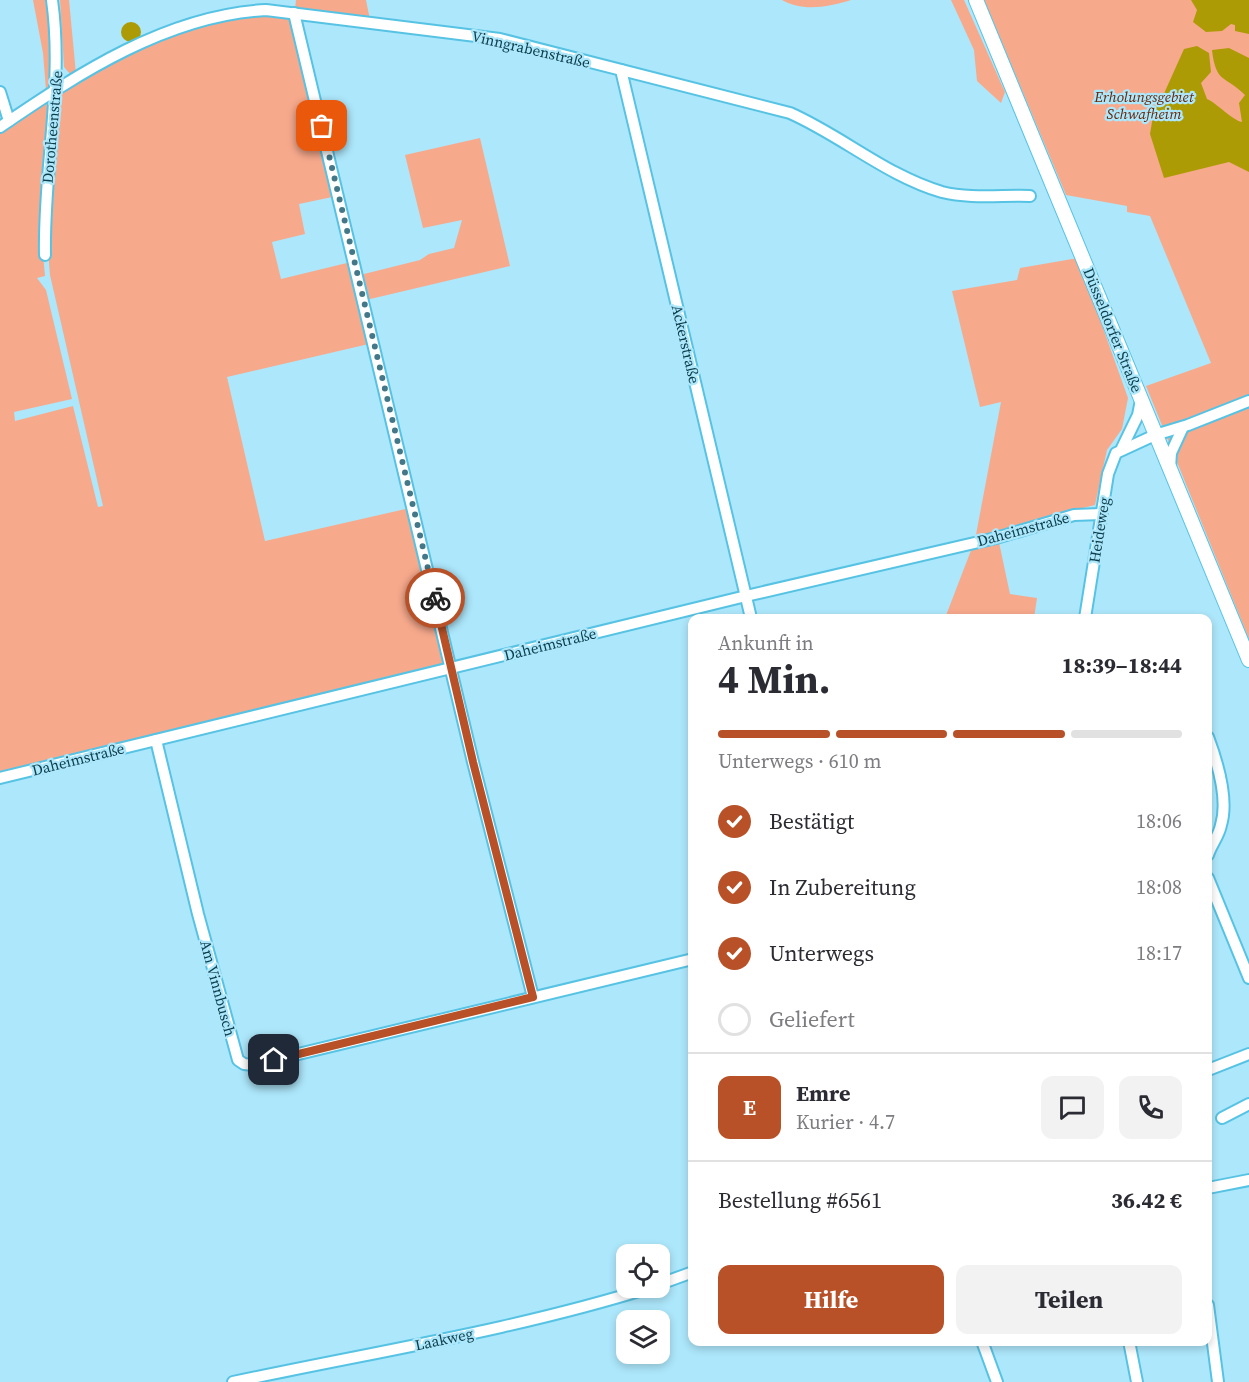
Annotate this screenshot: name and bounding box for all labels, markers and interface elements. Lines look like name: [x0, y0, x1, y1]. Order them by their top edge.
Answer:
street label: Vinngrabenstraße: [470, 25, 593, 73]
street label: Dorotheenstraße: [37, 69, 67, 184]
park label: Erholungsgebiet Schwafheim: [1093, 86, 1195, 124]
pin: [296, 100, 347, 151]
icon: bag: [305, 109, 338, 142]
street label: Düsseldorfer Straße: [1078, 265, 1148, 396]
street label: Ackerstraße: [667, 303, 705, 386]
street label: Heideweg: [1083, 495, 1115, 564]
street label: Daheimstraße: [975, 507, 1072, 551]
courier: [405, 568, 465, 628]
icon: bike: [419, 582, 452, 615]
street label: Daheimstraße: [502, 622, 599, 666]
text: Ankunft in: [718, 629, 814, 657]
text: 18:39–18:44: [1062, 650, 1182, 680]
text: 4 Min.: [718, 653, 830, 706]
street label: Daheimstraße: [30, 737, 127, 781]
text: Unterwegs · 610 m: [718, 747, 881, 775]
icon: check: [718, 805, 751, 838]
text: Bestätigt: [769, 806, 854, 836]
text: 18:06: [1136, 807, 1182, 835]
icon: check: [718, 871, 751, 904]
text: In Zubereitung: [769, 872, 916, 902]
text: 18:08: [1136, 873, 1182, 901]
icon: check: [718, 937, 751, 970]
street label: Am Vinnbusch: [195, 938, 241, 1038]
text: Unterwegs: [769, 938, 874, 968]
text: 18:17: [1136, 939, 1182, 967]
text: Geliefert: [769, 1004, 855, 1034]
pin: [248, 1034, 299, 1085]
icon: home: [257, 1043, 290, 1076]
button: chat: [1041, 1076, 1104, 1139]
button: phone: [1119, 1076, 1182, 1139]
text: Emre: [796, 1078, 850, 1108]
text: E: [743, 1092, 756, 1122]
text: Kurier · 4.7: [796, 1108, 895, 1136]
text: Bestellung #6561: [718, 1185, 882, 1215]
text: 36.42 €: [1111, 1185, 1182, 1215]
map controls: [616, 1244, 670, 1364]
button: locate: [616, 1244, 670, 1298]
button: Hilfe: [718, 1265, 944, 1334]
button: Teilen: [956, 1265, 1182, 1334]
button: layers: [616, 1310, 670, 1364]
street label: Laakweg: [413, 1323, 475, 1355]

